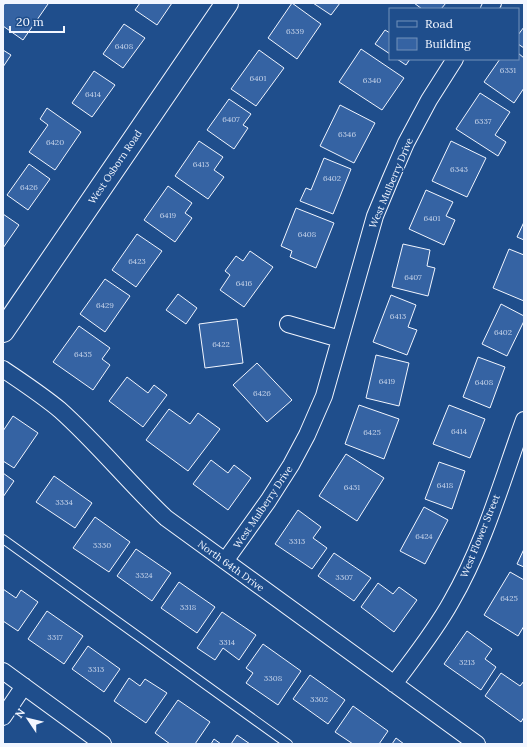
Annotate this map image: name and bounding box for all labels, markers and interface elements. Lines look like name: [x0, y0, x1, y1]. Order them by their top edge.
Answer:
scale bar: [10, 8, 64, 34]
legend: [389, 8, 519, 60]
text: 20 m: [16, 14, 44, 29]
text: Road: [425, 16, 453, 31]
house number: 6339: [286, 26, 304, 36]
text: Building: [425, 36, 471, 51]
house number: 6408: [115, 41, 134, 51]
house number: 6331: [500, 65, 516, 75]
house number: 6401: [250, 73, 267, 83]
house number: 6340: [363, 75, 381, 85]
house number: 6414: [85, 89, 102, 99]
house number: 6407: [222, 114, 240, 124]
house number: 6337: [474, 116, 492, 126]
street label: West Osborn Road: [85, 127, 145, 207]
house number: 6346: [338, 129, 356, 139]
street label: West Mulberry Drive: [366, 135, 416, 230]
house number: 6420: [46, 137, 64, 147]
house number: 6413: [193, 159, 210, 169]
house number: 6343: [450, 164, 468, 174]
house number: 6402: [323, 173, 341, 183]
house number: 6426: [20, 182, 38, 192]
house number: 6419: [160, 210, 177, 220]
house number: 6401: [424, 213, 441, 223]
house number: 6408: [298, 229, 317, 239]
house number: 6423: [128, 256, 146, 266]
house number: 6407: [404, 272, 422, 282]
house number: 6416: [236, 278, 253, 288]
house number: 6429: [96, 300, 114, 310]
house number: 6413: [390, 311, 407, 321]
house number: 6402: [494, 327, 512, 337]
house number: 6422: [212, 339, 230, 349]
house number: 6435: [74, 349, 92, 359]
house number: 6419: [379, 376, 396, 386]
house number: 6408: [475, 377, 494, 387]
house number: 6426: [253, 388, 271, 398]
house number: 6414: [451, 426, 468, 436]
house number: 6425: [363, 427, 381, 437]
street label: West Mulberry Drive: [230, 463, 296, 551]
house number: 6418: [437, 480, 454, 490]
house number: 6431: [344, 482, 360, 492]
street label: West Flower Street: [457, 492, 503, 580]
house number: 3334: [55, 497, 74, 507]
house number: 6424: [415, 531, 433, 541]
house number: 3313: [289, 536, 306, 546]
street label: North 64th Drive: [195, 538, 267, 595]
house number: 3330: [93, 540, 111, 550]
house number: 3324: [135, 570, 153, 580]
house number: 3307: [335, 572, 353, 582]
house number: 6425: [500, 593, 518, 603]
house number: 3318: [180, 602, 197, 612]
house number: 3317: [47, 632, 63, 642]
house number: 3314: [219, 637, 236, 647]
house number: 3213: [459, 657, 476, 667]
house number: 3313: [88, 664, 105, 674]
house number: 3308: [264, 673, 283, 683]
house number: 3302: [310, 694, 328, 704]
north arrow: [8, 699, 48, 739]
text: N: [12, 705, 28, 721]

